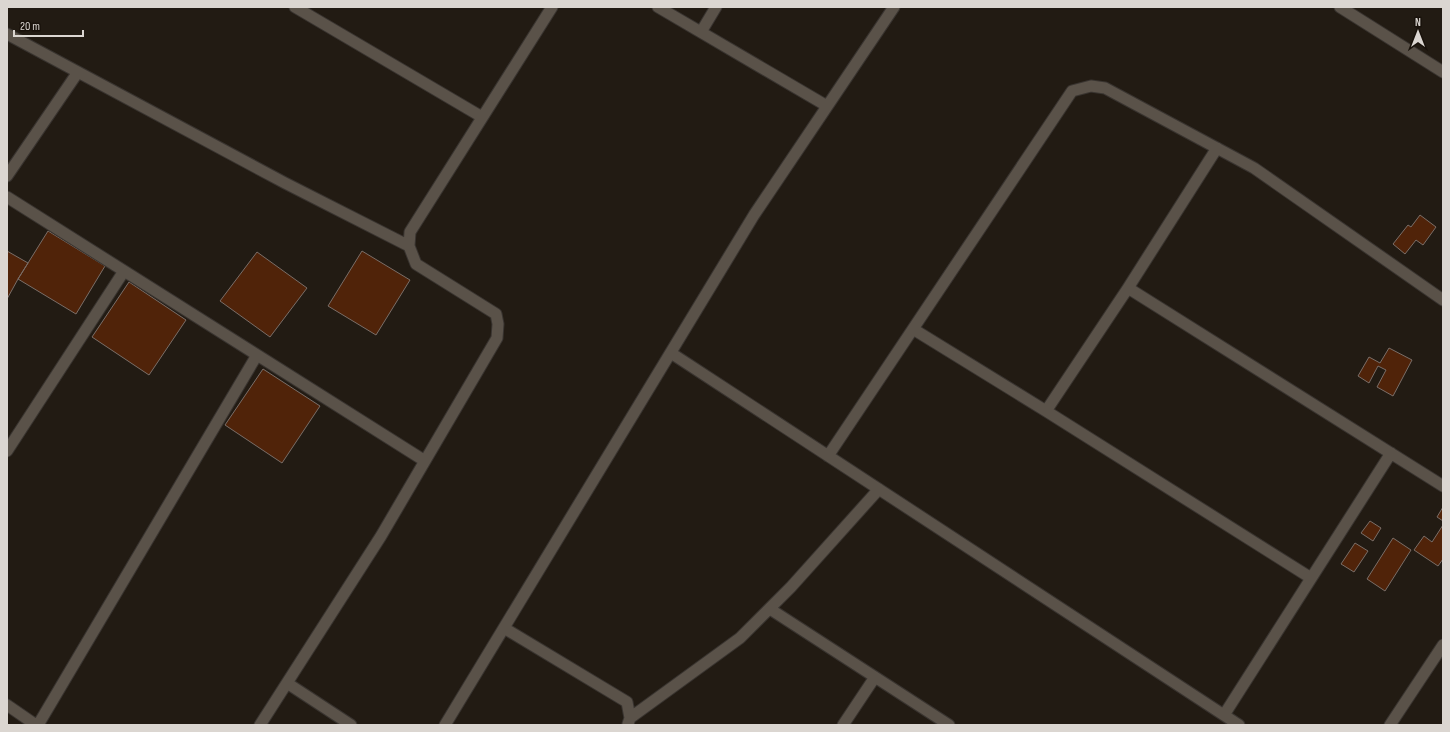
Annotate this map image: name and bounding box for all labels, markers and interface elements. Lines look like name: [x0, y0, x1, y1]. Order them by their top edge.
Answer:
scale bar: [14, 12, 83, 38]
north arrow: [1398, 12, 1438, 52]
text: N: [1415, 16, 1421, 29]
text: 20 m: [20, 19, 40, 34]

